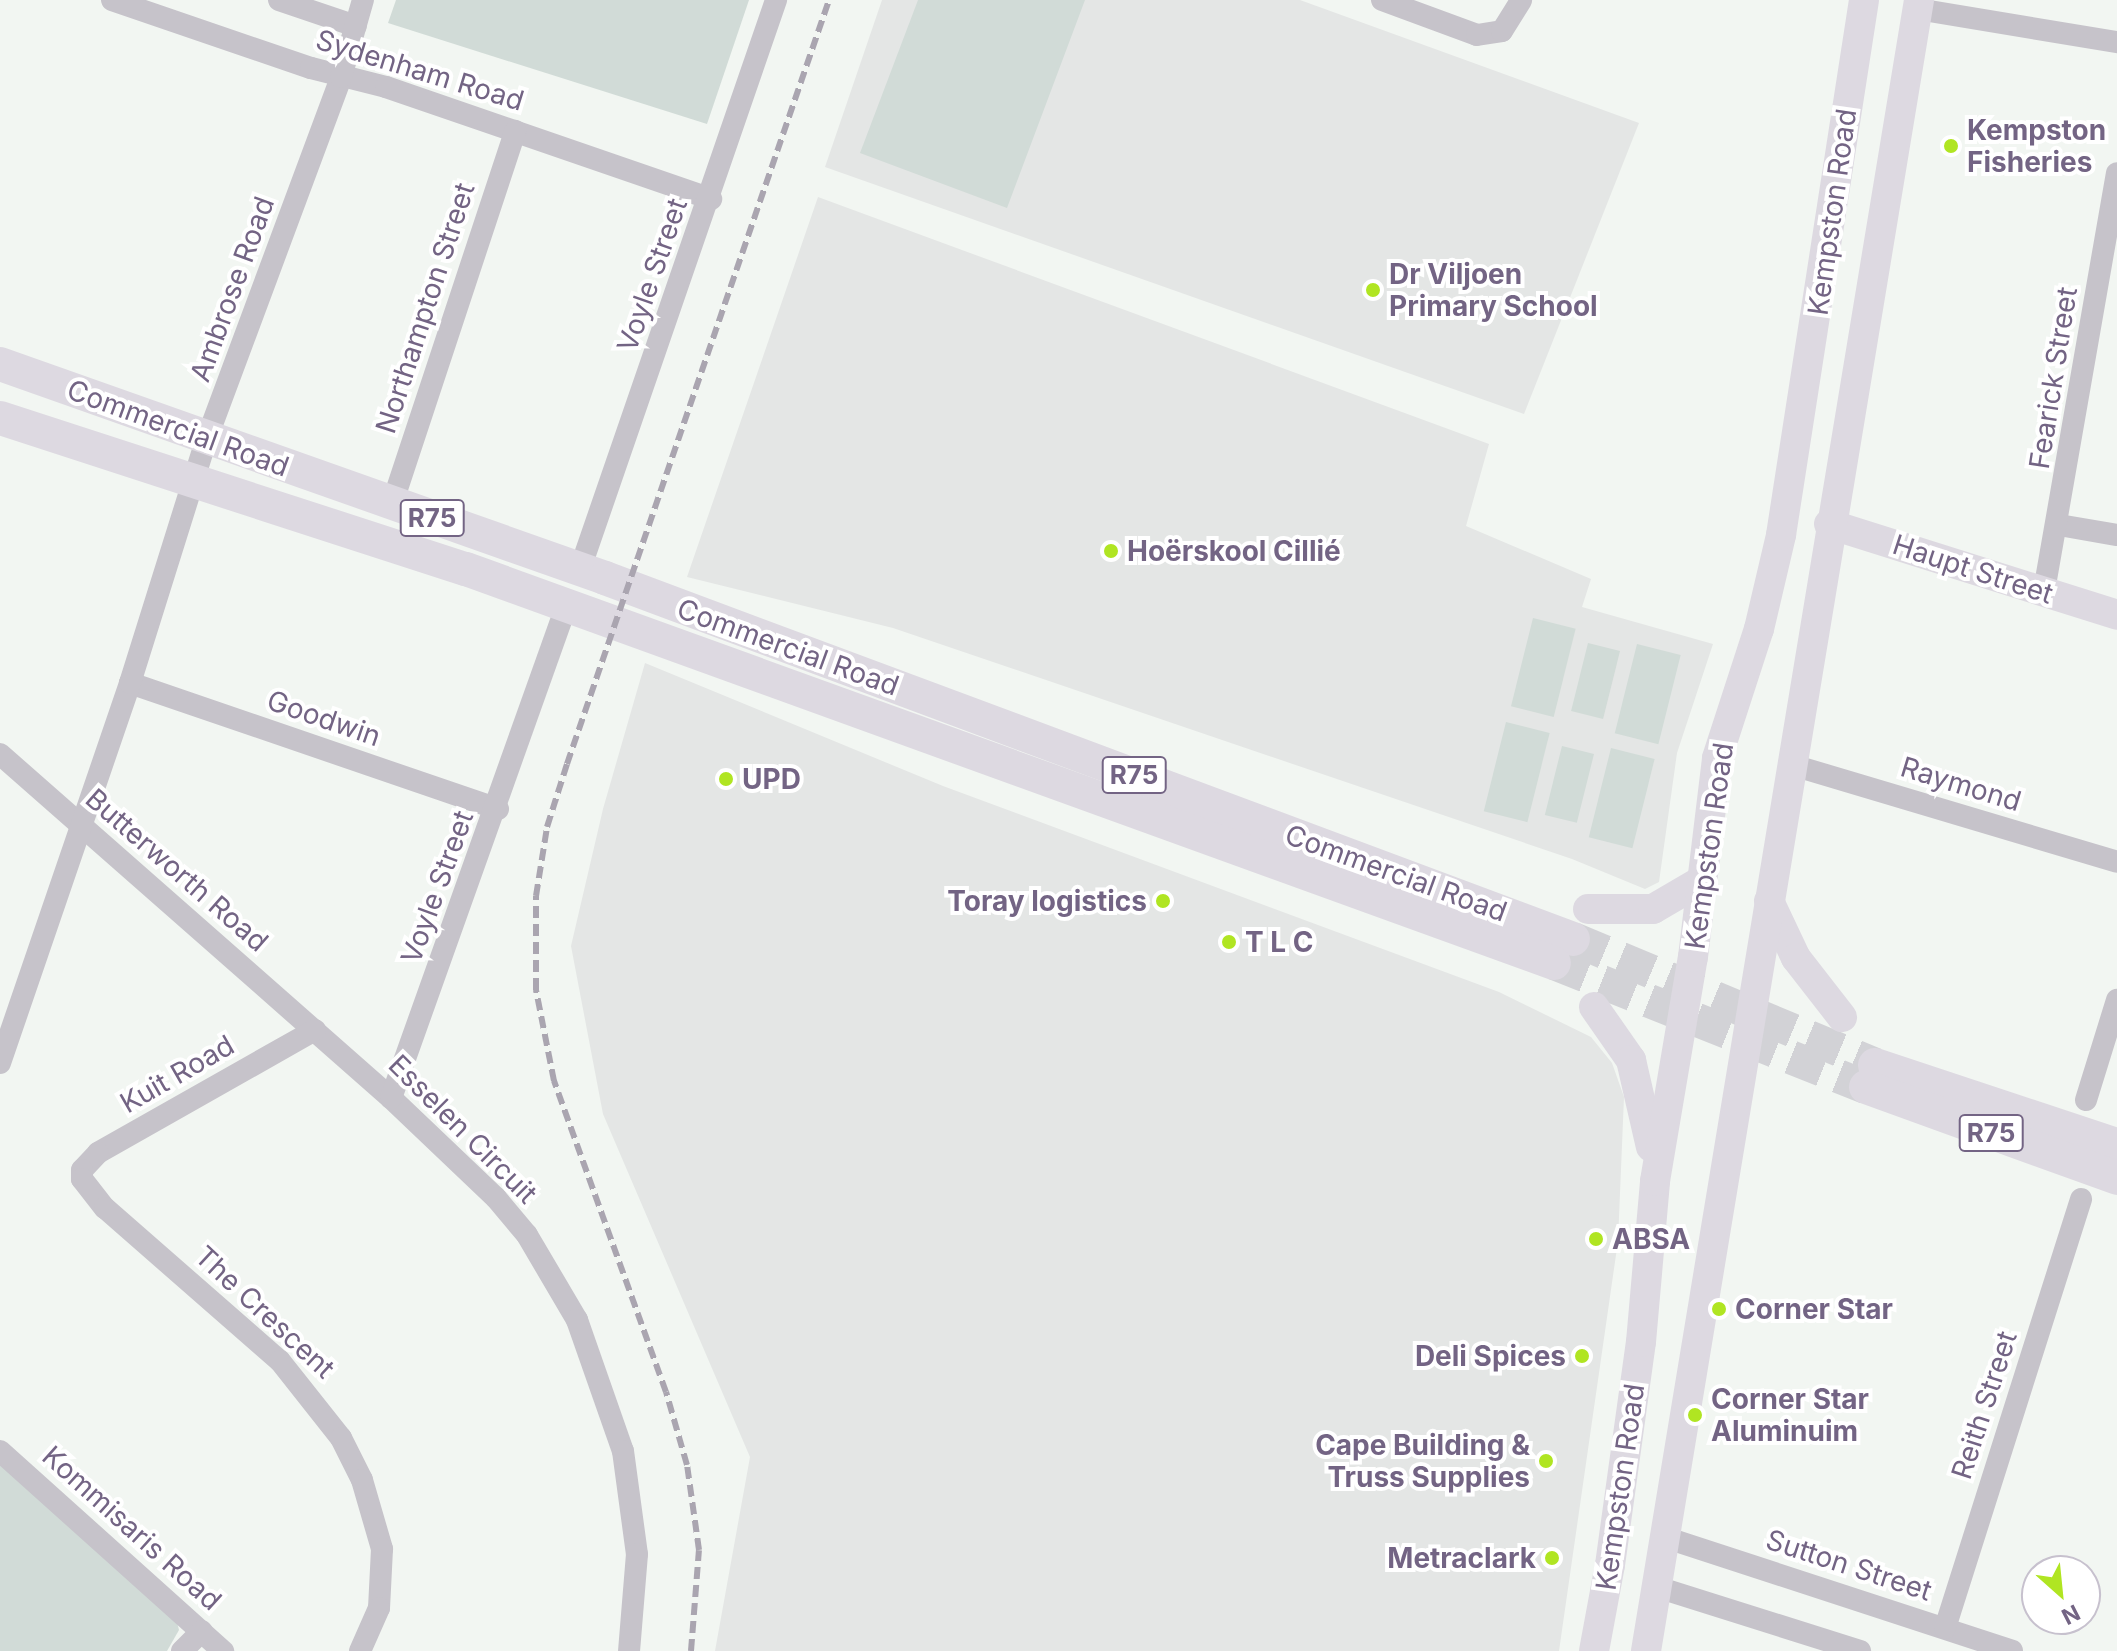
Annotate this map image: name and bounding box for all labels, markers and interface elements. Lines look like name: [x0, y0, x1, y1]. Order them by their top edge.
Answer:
street label: Sydenham Road: [312, 22, 528, 118]
street label: Kempston Road: [1801, 107, 1863, 317]
place label: Kempston Fisheries: [1967, 113, 2106, 179]
marker: Kempston Fisheries: [1942, 137, 1960, 155]
street label: Northampton Street: [369, 179, 481, 437]
street label: Ambrose Road: [183, 192, 281, 386]
street label: Voyle Street: [610, 194, 694, 356]
place label: Dr Viljoen Primary School: [1389, 257, 1598, 323]
marker: Dr Viljoen Primary School: [1364, 281, 1382, 299]
street label: Fearick Street: [2022, 285, 2084, 471]
street label: Commercial Road: [63, 372, 293, 484]
road number: R75: [398, 496, 466, 540]
street label: Haupt Street: [1889, 527, 2057, 611]
place label: Hoërskool Cillié: [1127, 534, 1341, 568]
marker: Hoërskool Cillié: [1102, 542, 1120, 560]
street label: Commercial Road: [673, 591, 903, 703]
street label: Goodwin: [263, 683, 385, 753]
street label: Kempston Road: [1678, 741, 1740, 951]
street label: Raymond: [1897, 750, 2025, 818]
road number: R75: [1100, 753, 1168, 797]
place label: UPD: [742, 762, 801, 796]
marker: UPD: [717, 770, 735, 788]
street label: Butterworth Road: [79, 782, 275, 958]
street label: Voyle Street: [394, 806, 480, 968]
street label: Commercial Road: [1281, 817, 1511, 929]
place label: Toray logistics: [947, 884, 1147, 918]
marker: Toray logistics: [1154, 892, 1172, 910]
place label: T L C: [1245, 925, 1313, 959]
marker: T L C: [1220, 933, 1238, 951]
street label: Kuit Road: [114, 1028, 240, 1120]
street label: Esselen Circuit: [382, 1048, 544, 1210]
road number: R75: [1957, 1111, 2025, 1155]
place label: ABSA: [1612, 1222, 1690, 1256]
marker: ABSA: [1587, 1230, 1605, 1248]
street label: The Crescent: [188, 1239, 342, 1385]
place label: Corner Star: [1735, 1292, 1893, 1326]
marker: Corner Star: [1710, 1300, 1728, 1318]
street label: Reith Street: [1944, 1327, 2024, 1483]
place label: Deli Spices: [1415, 1339, 1566, 1373]
marker: Deli Spices: [1573, 1347, 1591, 1365]
street label: Kempston Road: [1589, 1382, 1651, 1592]
place label: Corner Star Aluminuim: [1711, 1382, 1869, 1448]
marker: Corner Star Aluminuim: [1686, 1406, 1704, 1424]
place label: Cape Building & Truss Supplies: [1315, 1428, 1530, 1494]
street label: Kommisaris Road: [36, 1439, 228, 1617]
marker: Cape Building & Truss Supplies: [1537, 1452, 1555, 1470]
street label: Sutton Street: [1762, 1522, 1936, 1608]
place label: Metraclark: [1387, 1541, 1536, 1575]
marker: Metraclark: [1543, 1549, 1561, 1567]
north arrow: [2021, 1555, 2101, 1635]
text: N: [2058, 1599, 2084, 1630]

